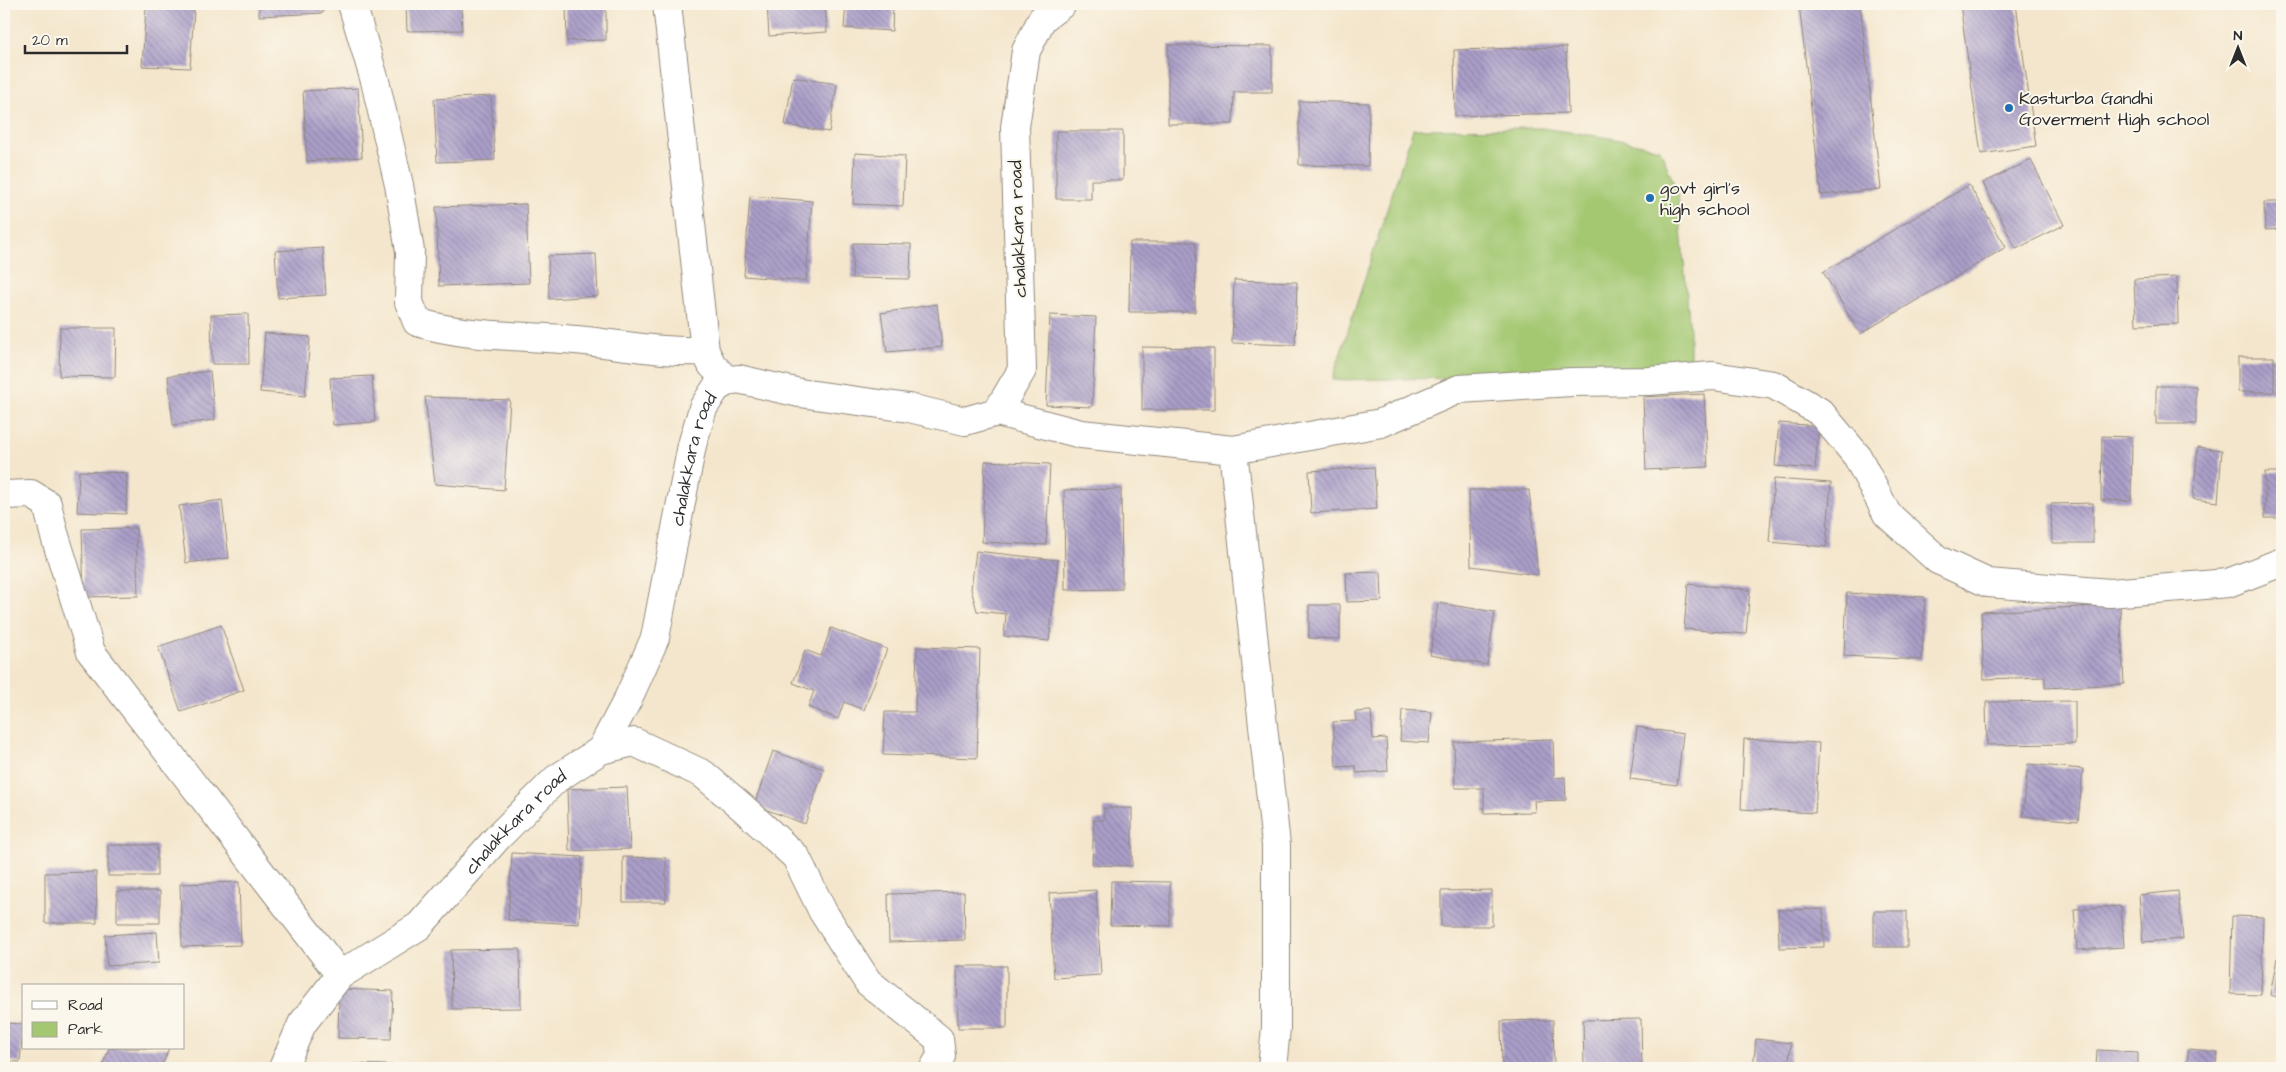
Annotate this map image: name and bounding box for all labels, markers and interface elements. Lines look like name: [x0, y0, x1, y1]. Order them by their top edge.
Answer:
scale bar: [25, 22, 128, 54]
north arrow: [2214, 22, 2264, 72]
text: N: [2234, 26, 2243, 46]
text: 20 m: [32, 30, 68, 51]
place label: Kasturba Gandhi Goverment High school: [2019, 86, 2209, 133]
marker: Kasturba Gandhi Goverment High school: [2003, 102, 2015, 114]
street label: chalakkara road: [1003, 160, 1033, 298]
place label: govt girl's high school: [1660, 176, 1750, 223]
marker: govt girl's high school: [1644, 192, 1656, 204]
street label: chalakkara road: [664, 387, 723, 528]
street label: chalakkara road: [458, 763, 571, 879]
legend: [22, 984, 185, 1050]
text: Road: [68, 995, 103, 1016]
text: Park: [68, 1019, 103, 1040]

